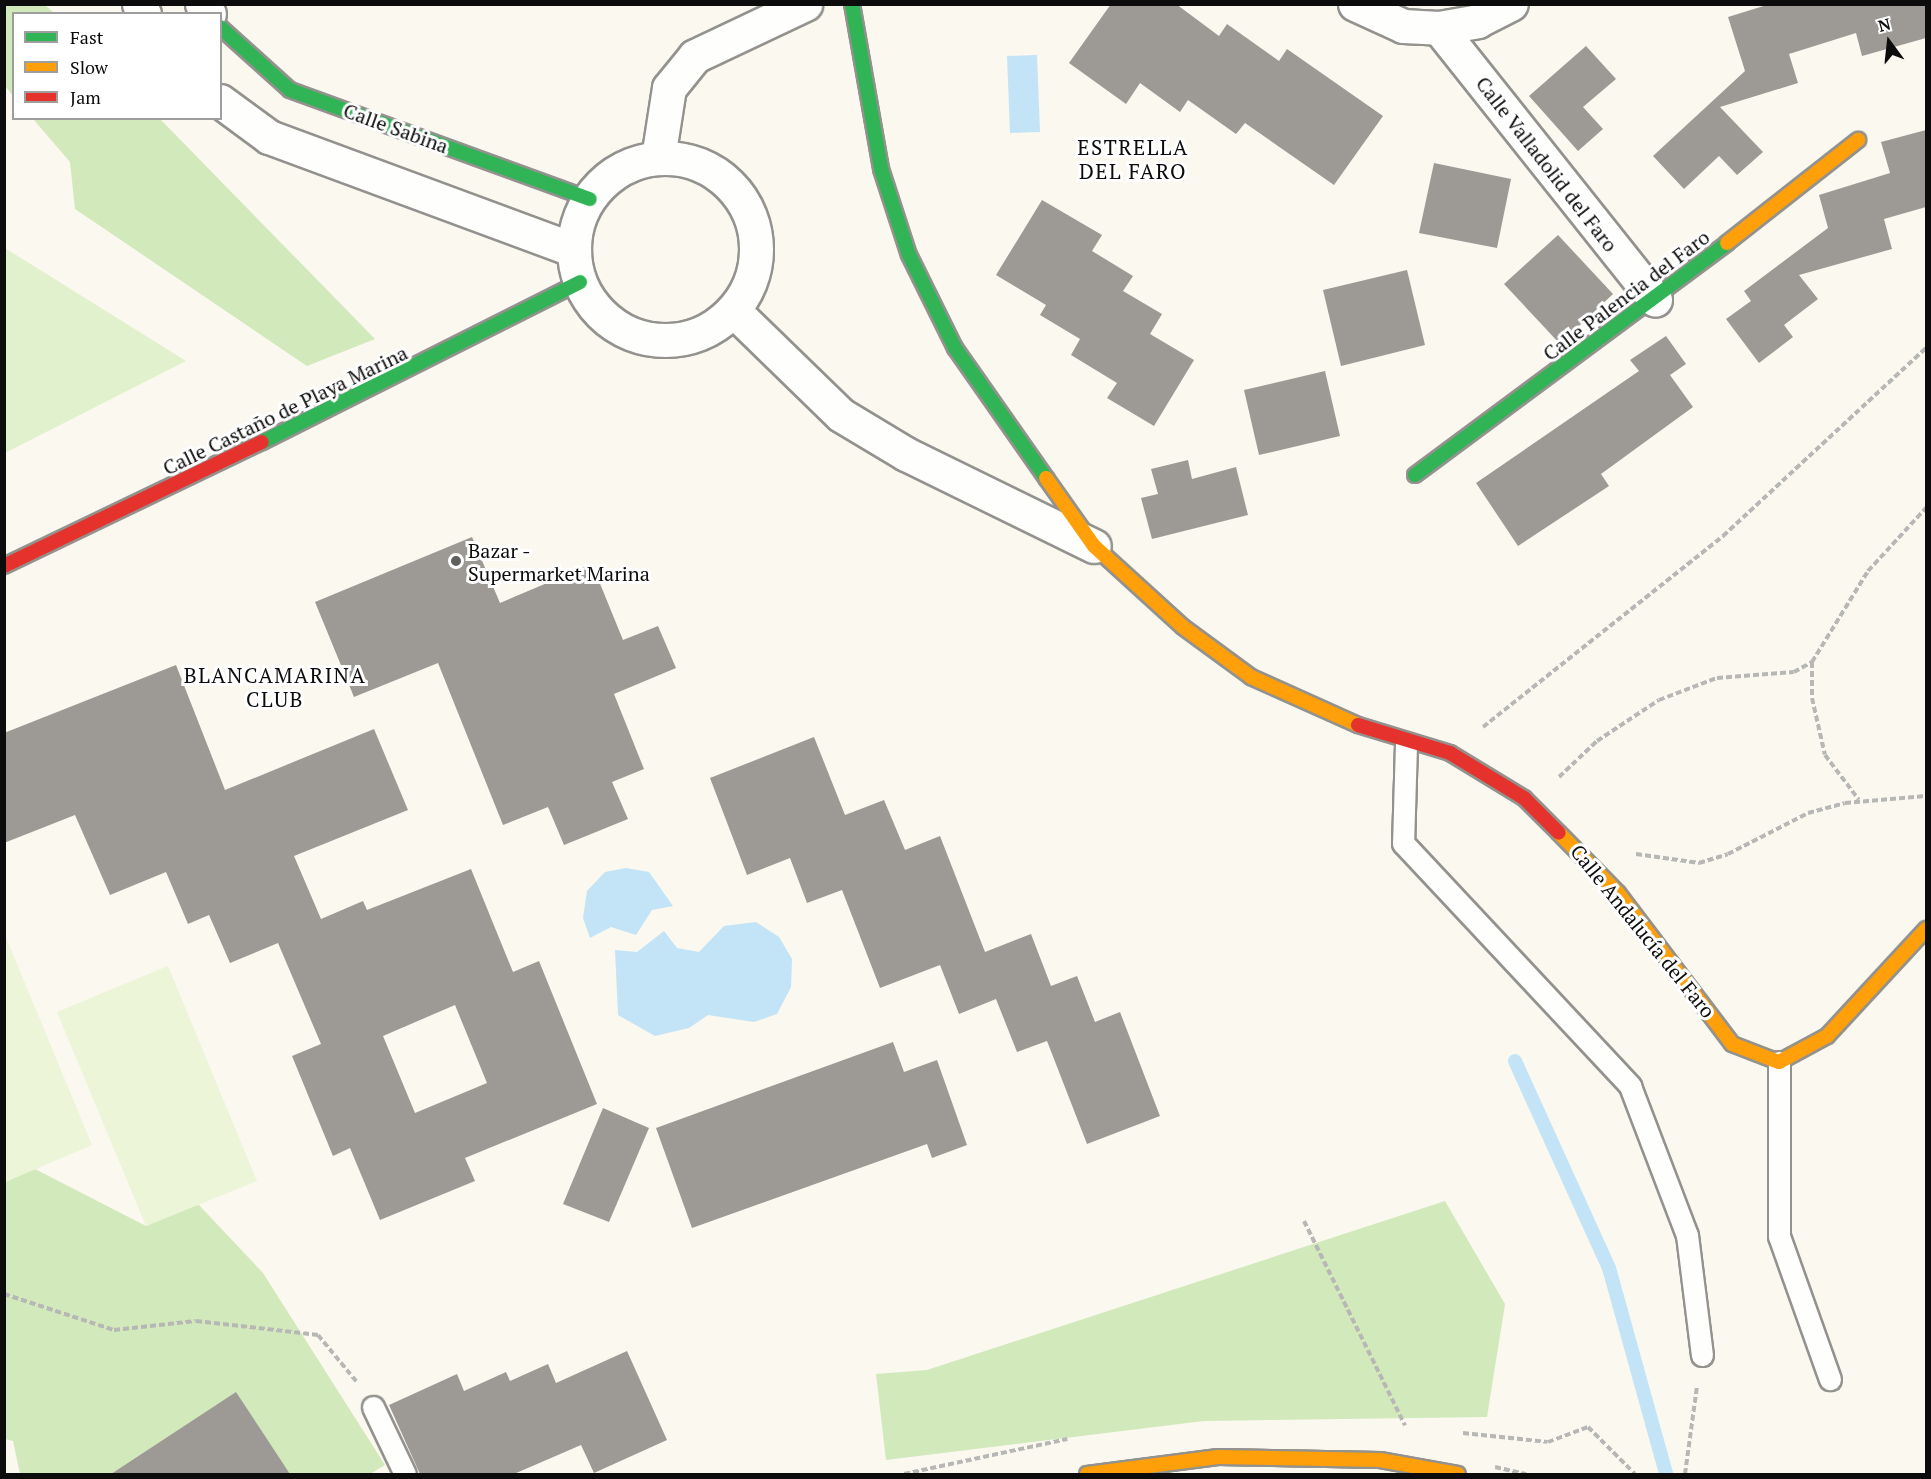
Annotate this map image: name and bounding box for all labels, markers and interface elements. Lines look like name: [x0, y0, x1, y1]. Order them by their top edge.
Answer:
legend: [12, 12, 222, 120]
north arrow: [1859, 12, 1919, 72]
text: N: [1876, 12, 1893, 37]
text: Fast: [70, 25, 103, 49]
text: Slow: [70, 55, 108, 79]
street label: Calle Valladolid del Faro: [1471, 71, 1623, 257]
text: Jam: [70, 85, 101, 109]
street label: Calle Sabina: [340, 98, 452, 158]
district label: ESTRELLA DEL FARO: [1077, 134, 1189, 184]
street label: Calle Palencia del Faro: [1538, 225, 1714, 365]
street label: Calle Castaño de Playa Marina: [159, 340, 411, 480]
place label: Bazar - Supermarket Marina: [468, 538, 650, 585]
marker: Bazar - Supermarket Marina: [449, 554, 463, 568]
district label: BLANCAMARINA CLUB: [184, 662, 366, 712]
street label: Calle Andalucía del Faro: [1566, 839, 1720, 1023]

